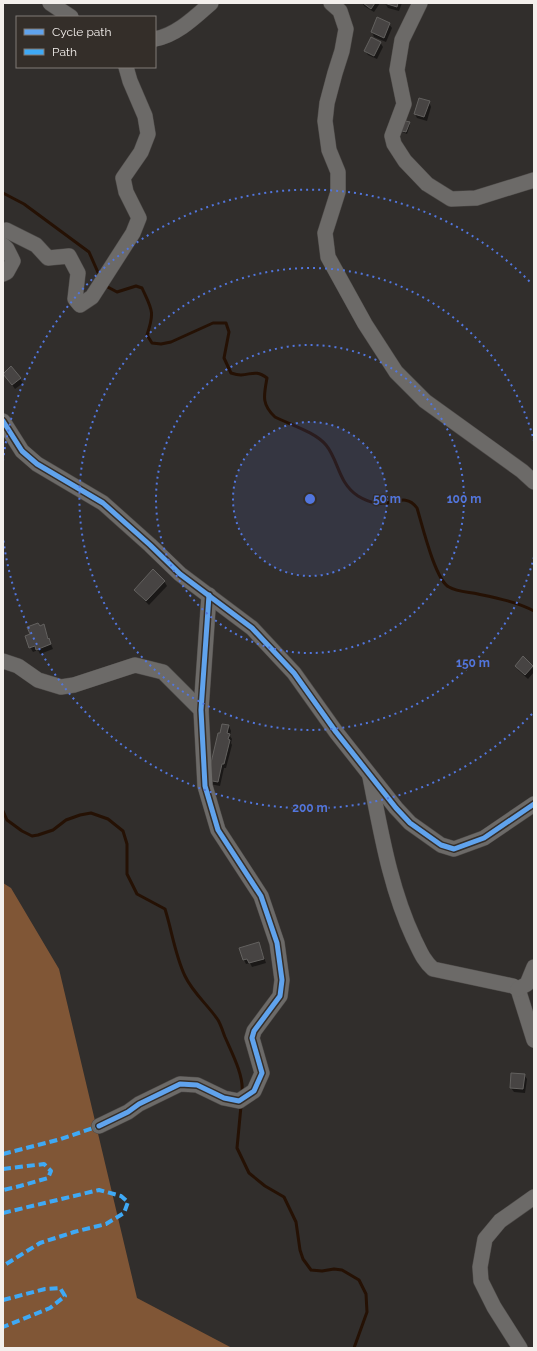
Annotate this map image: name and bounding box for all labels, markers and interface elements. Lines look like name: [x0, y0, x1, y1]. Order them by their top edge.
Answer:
legend: [16, 16, 156, 68]
text: Cycle path: [52, 25, 111, 39]
text: Path: [52, 45, 77, 59]
centre of rings: [303, 492, 317, 506]
text: 50 m: [373, 492, 401, 506]
text: 100 m: [447, 492, 481, 506]
text: 150 m: [456, 656, 490, 670]
text: 200 m: [292, 801, 328, 815]

